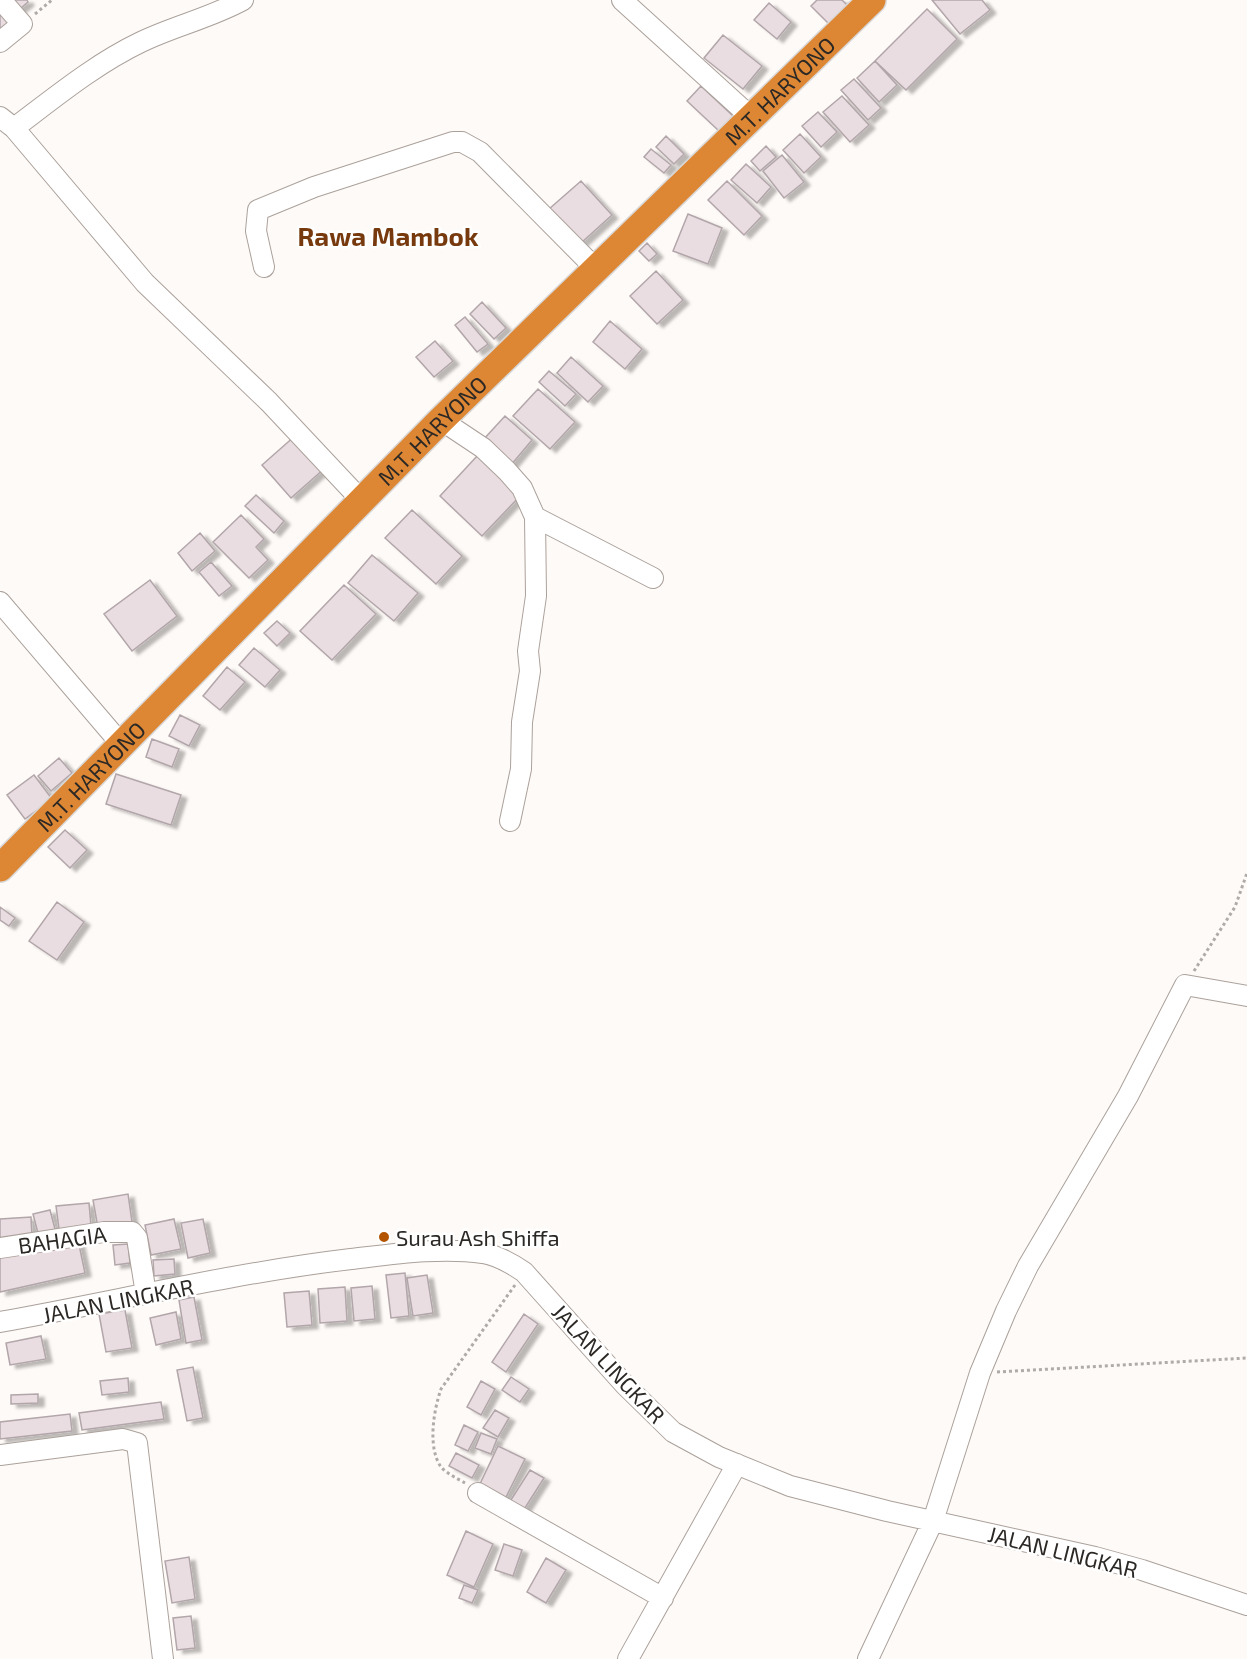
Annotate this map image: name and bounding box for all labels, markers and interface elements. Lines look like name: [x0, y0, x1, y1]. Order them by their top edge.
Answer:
street label: M.T. HARYONO: [719, 31, 840, 150]
district label: Rawa Mambok: [298, 220, 479, 251]
street label: M.T. HARYONO: [372, 370, 492, 490]
street label: M.T. HARYONO: [31, 716, 150, 836]
street label: BAHAGIA: [16, 1220, 108, 1258]
place label: Surau Ash Shiffa: [396, 1224, 560, 1250]
marker: Surau Ash Shiffa: [377, 1230, 391, 1244]
street label: JALAN LINGKAR: [40, 1273, 196, 1327]
street label: JALAN LINGKAR: [547, 1298, 671, 1428]
street label: JALAN LINGKAR: [985, 1520, 1141, 1582]

